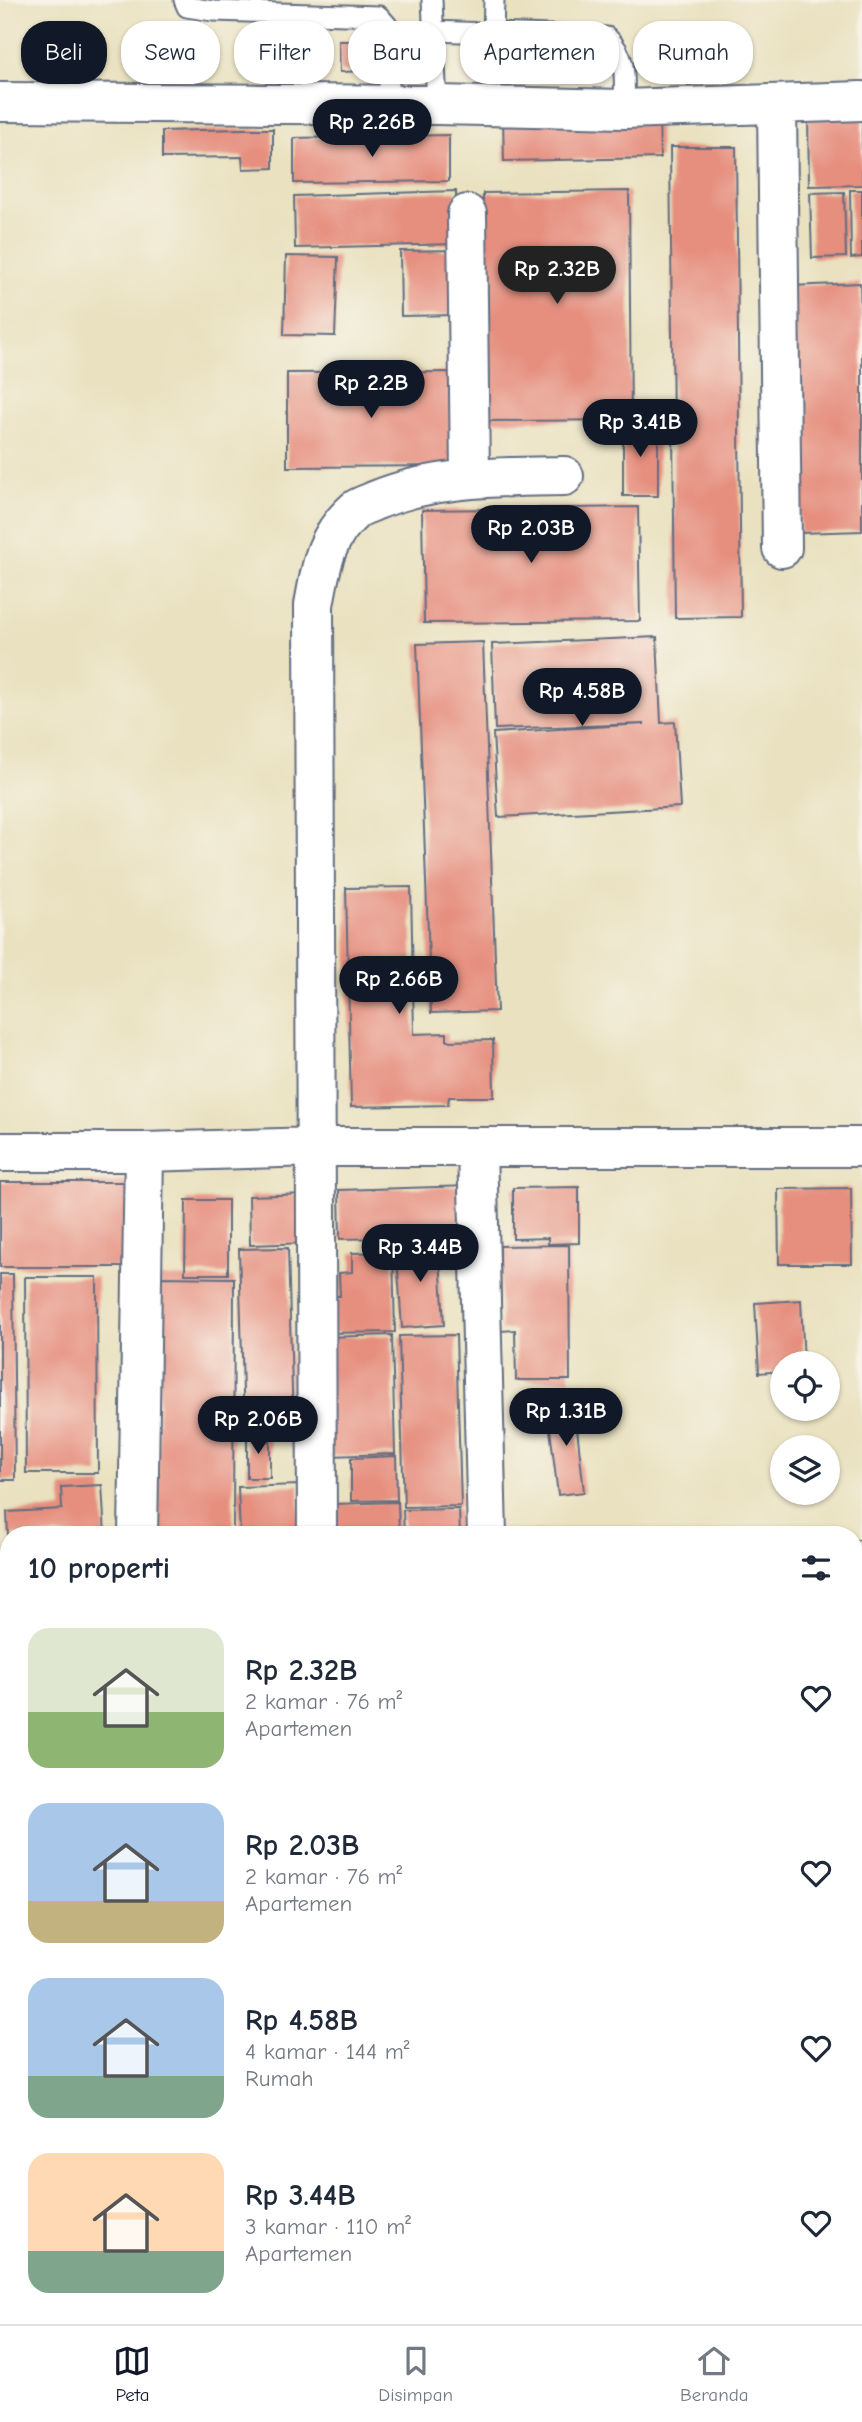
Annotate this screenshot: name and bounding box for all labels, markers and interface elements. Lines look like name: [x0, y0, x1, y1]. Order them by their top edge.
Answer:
chip: Beli: [21, 21, 107, 84]
chip: Sewa: [121, 21, 220, 84]
chip: Filter: [234, 21, 334, 84]
chip: Baru: [348, 21, 446, 84]
chip: Apartemen: [460, 21, 619, 84]
chip: Rumah: [633, 21, 753, 84]
pin: Rp 2.26B: [300, 100, 444, 159]
text: Rp 2.26B: [329, 108, 415, 135]
pin: Rp 2.32B: [485, 246, 629, 306]
text: Rp 2.32B: [514, 255, 600, 282]
pin: Rp 2.2B: [306, 360, 436, 420]
text: Rp 2.2B: [334, 369, 408, 396]
pin: Rp 3.41B: [568, 400, 712, 459]
text: Rp 3.41B: [599, 408, 681, 435]
pin: Rp 2.03B: [459, 505, 603, 565]
text: Rp 2.03B: [487, 514, 575, 541]
pin: Rp 4.58B: [510, 668, 654, 728]
text: Rp 4.58B: [539, 677, 625, 704]
pin: Rp 2.66B: [327, 956, 471, 1016]
text: Rp 2.66B: [355, 965, 443, 992]
pin: Rp 3.44B: [348, 1224, 492, 1284]
text: Rp 3.44B: [378, 1233, 462, 1260]
map controls: [770, 1351, 840, 1505]
button: locate: [770, 1351, 840, 1421]
pin: Rp 1.31B: [494, 1388, 638, 1448]
pin: Rp 2.06B: [186, 1396, 330, 1456]
text: Rp 1.31B: [525, 1397, 607, 1424]
text: Rp 2.06B: [214, 1405, 302, 1432]
button: layers: [770, 1435, 840, 1505]
icon: filters: [797, 1549, 835, 1587]
text: 10 properti: [28, 1551, 170, 1586]
text: Rp 2.32B: [245, 1653, 357, 1688]
icon: home: [84, 1656, 168, 1740]
icon: heart: [797, 1679, 835, 1717]
text: 2 kamar · 76 m²: [245, 1688, 402, 1715]
text: Apartemen: [245, 1715, 352, 1742]
text: Rp 2.03B: [245, 1828, 359, 1863]
icon: home: [84, 1831, 168, 1915]
icon: heart: [797, 1854, 835, 1892]
text: 2 kamar · 76 m²: [245, 1863, 402, 1890]
text: Apartemen: [245, 1890, 352, 1917]
text: Rp 4.58B: [245, 2003, 358, 2038]
icon: home: [84, 2006, 168, 2090]
icon: heart: [797, 2029, 835, 2067]
text: 4 kamar · 144 m²: [245, 2038, 410, 2065]
text: Rumah: [245, 2065, 314, 2092]
text: Rp 3.44B: [245, 2178, 356, 2213]
icon: home: [84, 2181, 168, 2265]
icon: heart: [797, 2204, 835, 2242]
text: 3 kamar · 110 m²: [245, 2213, 411, 2240]
text: Apartemen: [245, 2240, 352, 2267]
tab: Peta: [113, 2342, 151, 2406]
tab: Disimpan: [378, 2342, 453, 2406]
tab: Beranda: [680, 2342, 749, 2406]

